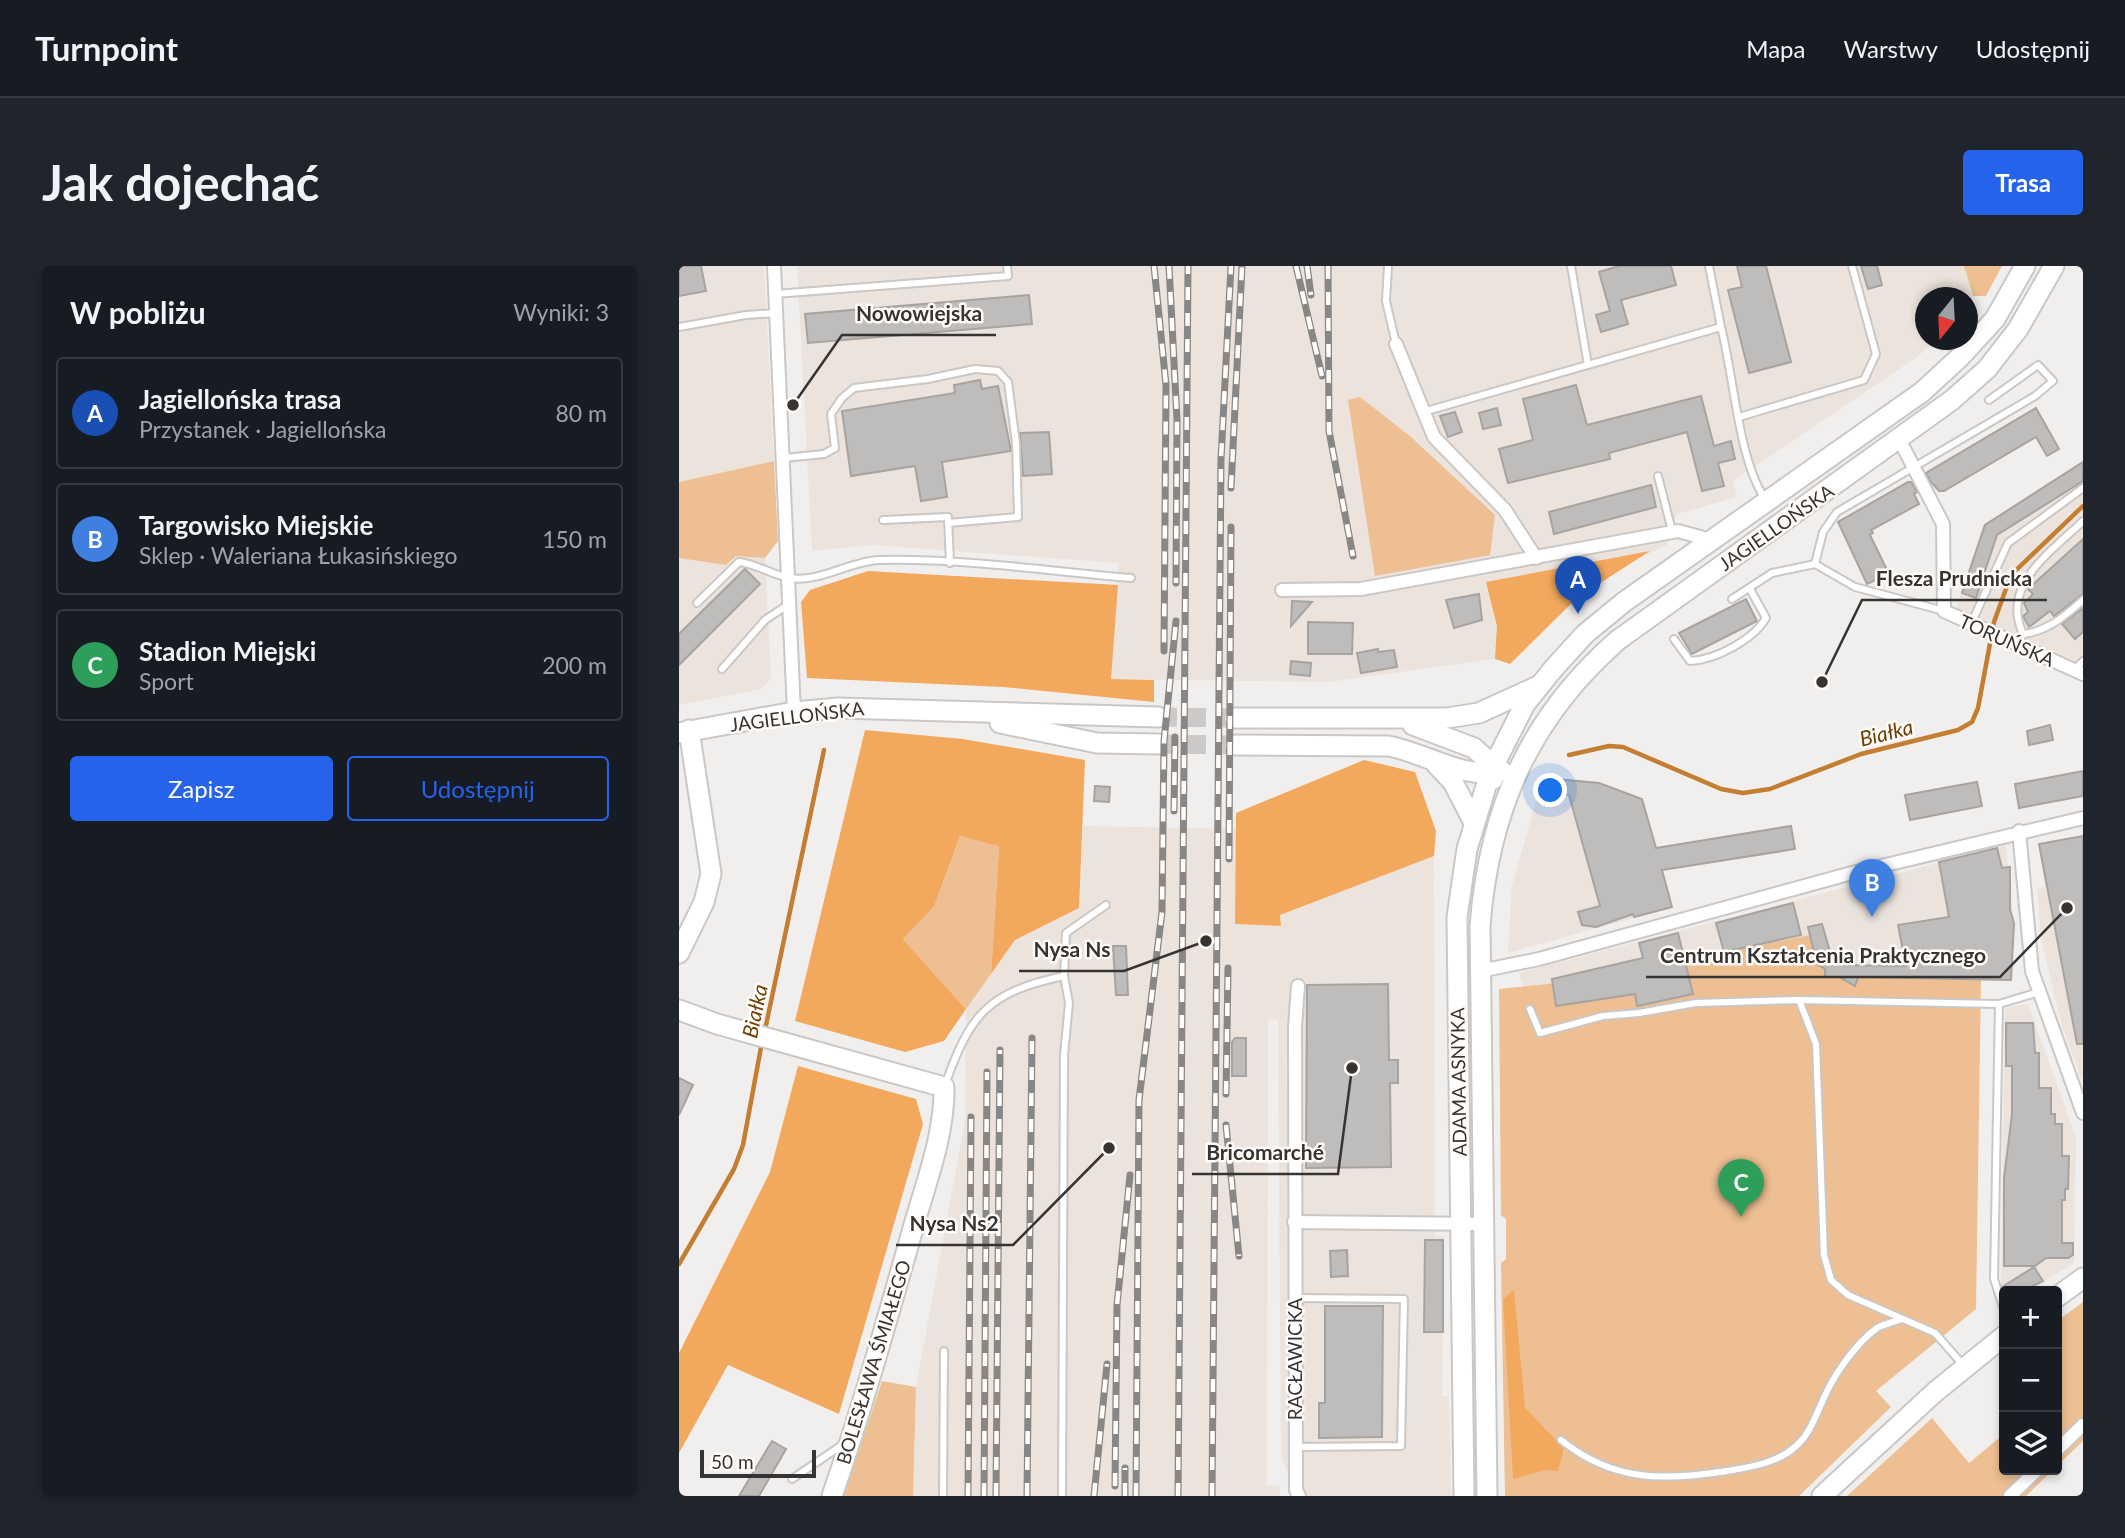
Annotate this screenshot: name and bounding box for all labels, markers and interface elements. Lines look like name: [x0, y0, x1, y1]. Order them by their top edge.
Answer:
text: Turnpoint: [35, 28, 178, 68]
text: Mapa: [1746, 34, 1805, 63]
text: Warstwy: [1843, 34, 1938, 63]
text: Udostępnij: [1976, 34, 2090, 63]
button: Trasa: [1963, 150, 2083, 215]
text: Jak dojechać: [42, 153, 319, 211]
north arrow: [1915, 287, 1978, 350]
callout: Nowowiejska: [842, 293, 996, 335]
text: W pobliżu: [70, 294, 206, 330]
text: Wyniki: 3: [513, 298, 609, 326]
text: Nowowiejska: [856, 300, 982, 325]
text: Jagiellońska trasa: [139, 383, 342, 415]
text: A: [87, 399, 103, 427]
text: 80 m: [556, 399, 607, 427]
text: Przystanek · Jagiellońska: [139, 415, 387, 443]
street label: JAGIELLOŃSKA: [1714, 479, 1838, 575]
text: Targowisko Miejskie: [139, 509, 373, 541]
text: B: [87, 525, 103, 553]
text: 150 m: [542, 525, 607, 553]
text: Sklep · Waleriana Łukasińskiego: [139, 541, 458, 569]
pin: A: [1555, 556, 1601, 614]
callout: Flesza Prudnicka: [1862, 558, 2047, 600]
text: Flesza Prudnicka: [1876, 565, 2032, 590]
street label: TORUŃSKA: [1956, 609, 2058, 671]
text: Stadion Miejski: [139, 635, 316, 667]
text: C: [87, 651, 103, 679]
text: 200 m: [542, 651, 607, 679]
text: Sport: [139, 667, 194, 695]
street label: JAGIELLOŃSKA: [729, 696, 865, 736]
water label: Białka: [1857, 713, 1915, 751]
button: Zapisz: [70, 756, 333, 821]
button: Udostępnij: [347, 756, 609, 821]
your location: [1533, 773, 1567, 807]
pin: B: [1849, 859, 1895, 917]
callout: Nysa Ns: [1019, 929, 1124, 971]
callout: Centrum Kształcenia Praktycznego: [1646, 935, 2000, 977]
text: Nysa Ns: [1034, 936, 1110, 961]
text: Centrum Kształcenia Praktycznego: [1660, 942, 1986, 967]
water label: Białka: [736, 982, 772, 1040]
street label: ADAMA ASNYKA: [1445, 1007, 1471, 1157]
callout: Bricomarché: [1192, 1132, 1338, 1174]
text: Bricomarché: [1206, 1139, 1324, 1164]
pin: C: [1718, 1159, 1764, 1217]
callout: Nysa Ns2: [896, 1203, 1013, 1245]
text: Nysa Ns2: [909, 1210, 999, 1235]
street label: BOLESŁAWA ŚMIAŁEGO: [831, 1257, 915, 1467]
map controls: [1999, 1286, 2062, 1475]
button: +: [1999, 1286, 2062, 1349]
street label: RACŁAWICKA: [1283, 1298, 1306, 1420]
button: −: [1999, 1349, 2062, 1412]
button: layers: [1999, 1412, 2062, 1475]
scale bar: [700, 1447, 815, 1479]
text: 50 m: [711, 1450, 754, 1473]

